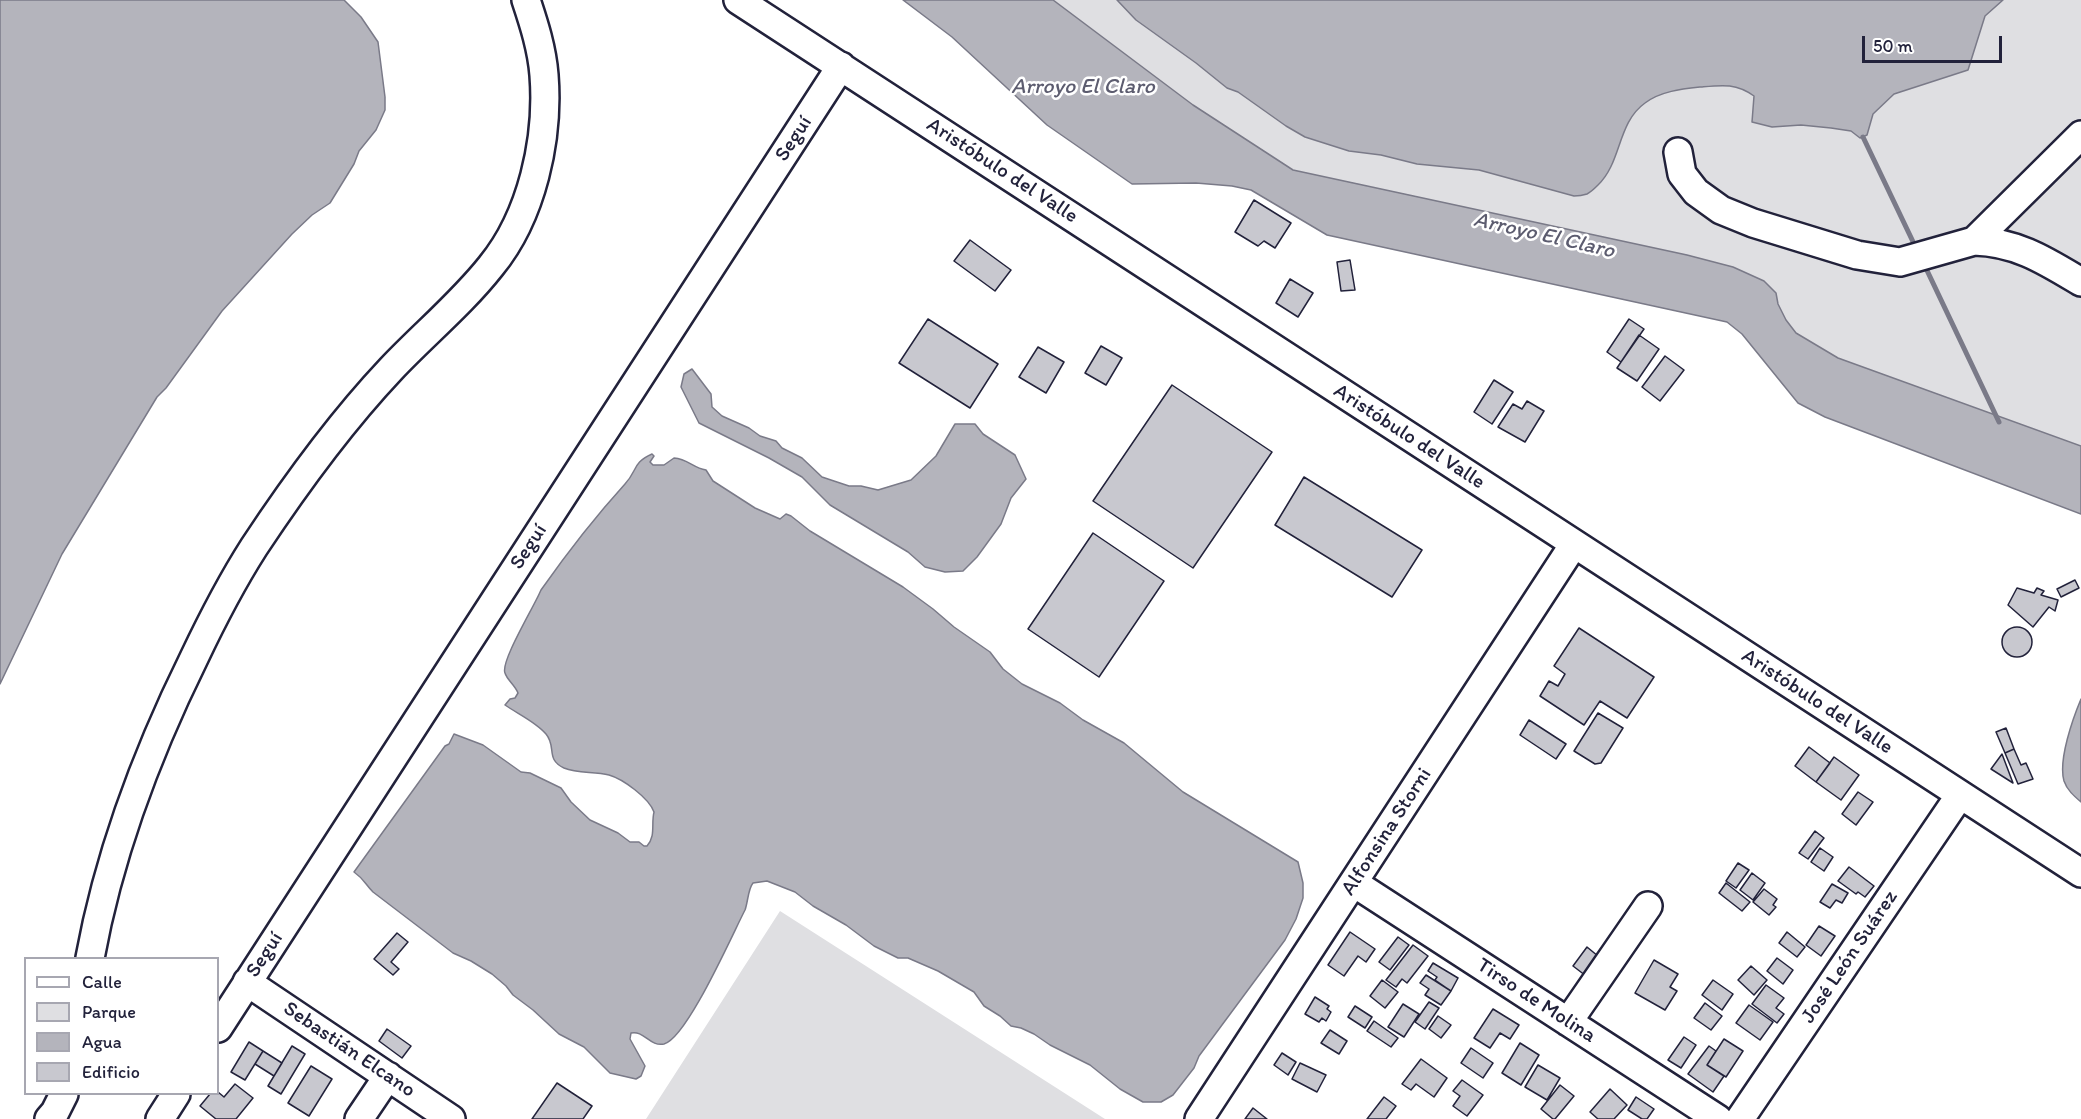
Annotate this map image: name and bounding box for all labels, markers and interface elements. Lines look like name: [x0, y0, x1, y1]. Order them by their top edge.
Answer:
scale bar: [1865, 24, 2004, 62]
text: 50 m: [1873, 35, 1913, 57]
water label: Arroyo El Claro: [1011, 74, 1155, 100]
street label: Seguí: [770, 111, 818, 167]
street label: Aristóbulo del Valle: [922, 113, 1082, 229]
water label: Arroyo El Claro: [1471, 207, 1617, 265]
street label: Aristóbulo del Valle: [1329, 379, 1489, 495]
street label: Seguí: [505, 519, 553, 575]
street label: Aristóbulo del Valle: [1737, 644, 1897, 760]
street label: Alfonsina Storni: [1336, 763, 1438, 901]
street label: José León Suárez: [1796, 886, 1904, 1028]
street label: Seguí: [241, 927, 289, 983]
street label: Tirso de Molina: [1472, 953, 1600, 1049]
legend: [24, 957, 219, 1095]
text: Calle: [82, 971, 122, 993]
street label: Sebastián Elcano: [278, 997, 420, 1103]
text: Parque: [82, 1001, 136, 1023]
text: Agua: [82, 1031, 122, 1053]
text: Edificio: [82, 1061, 140, 1083]

